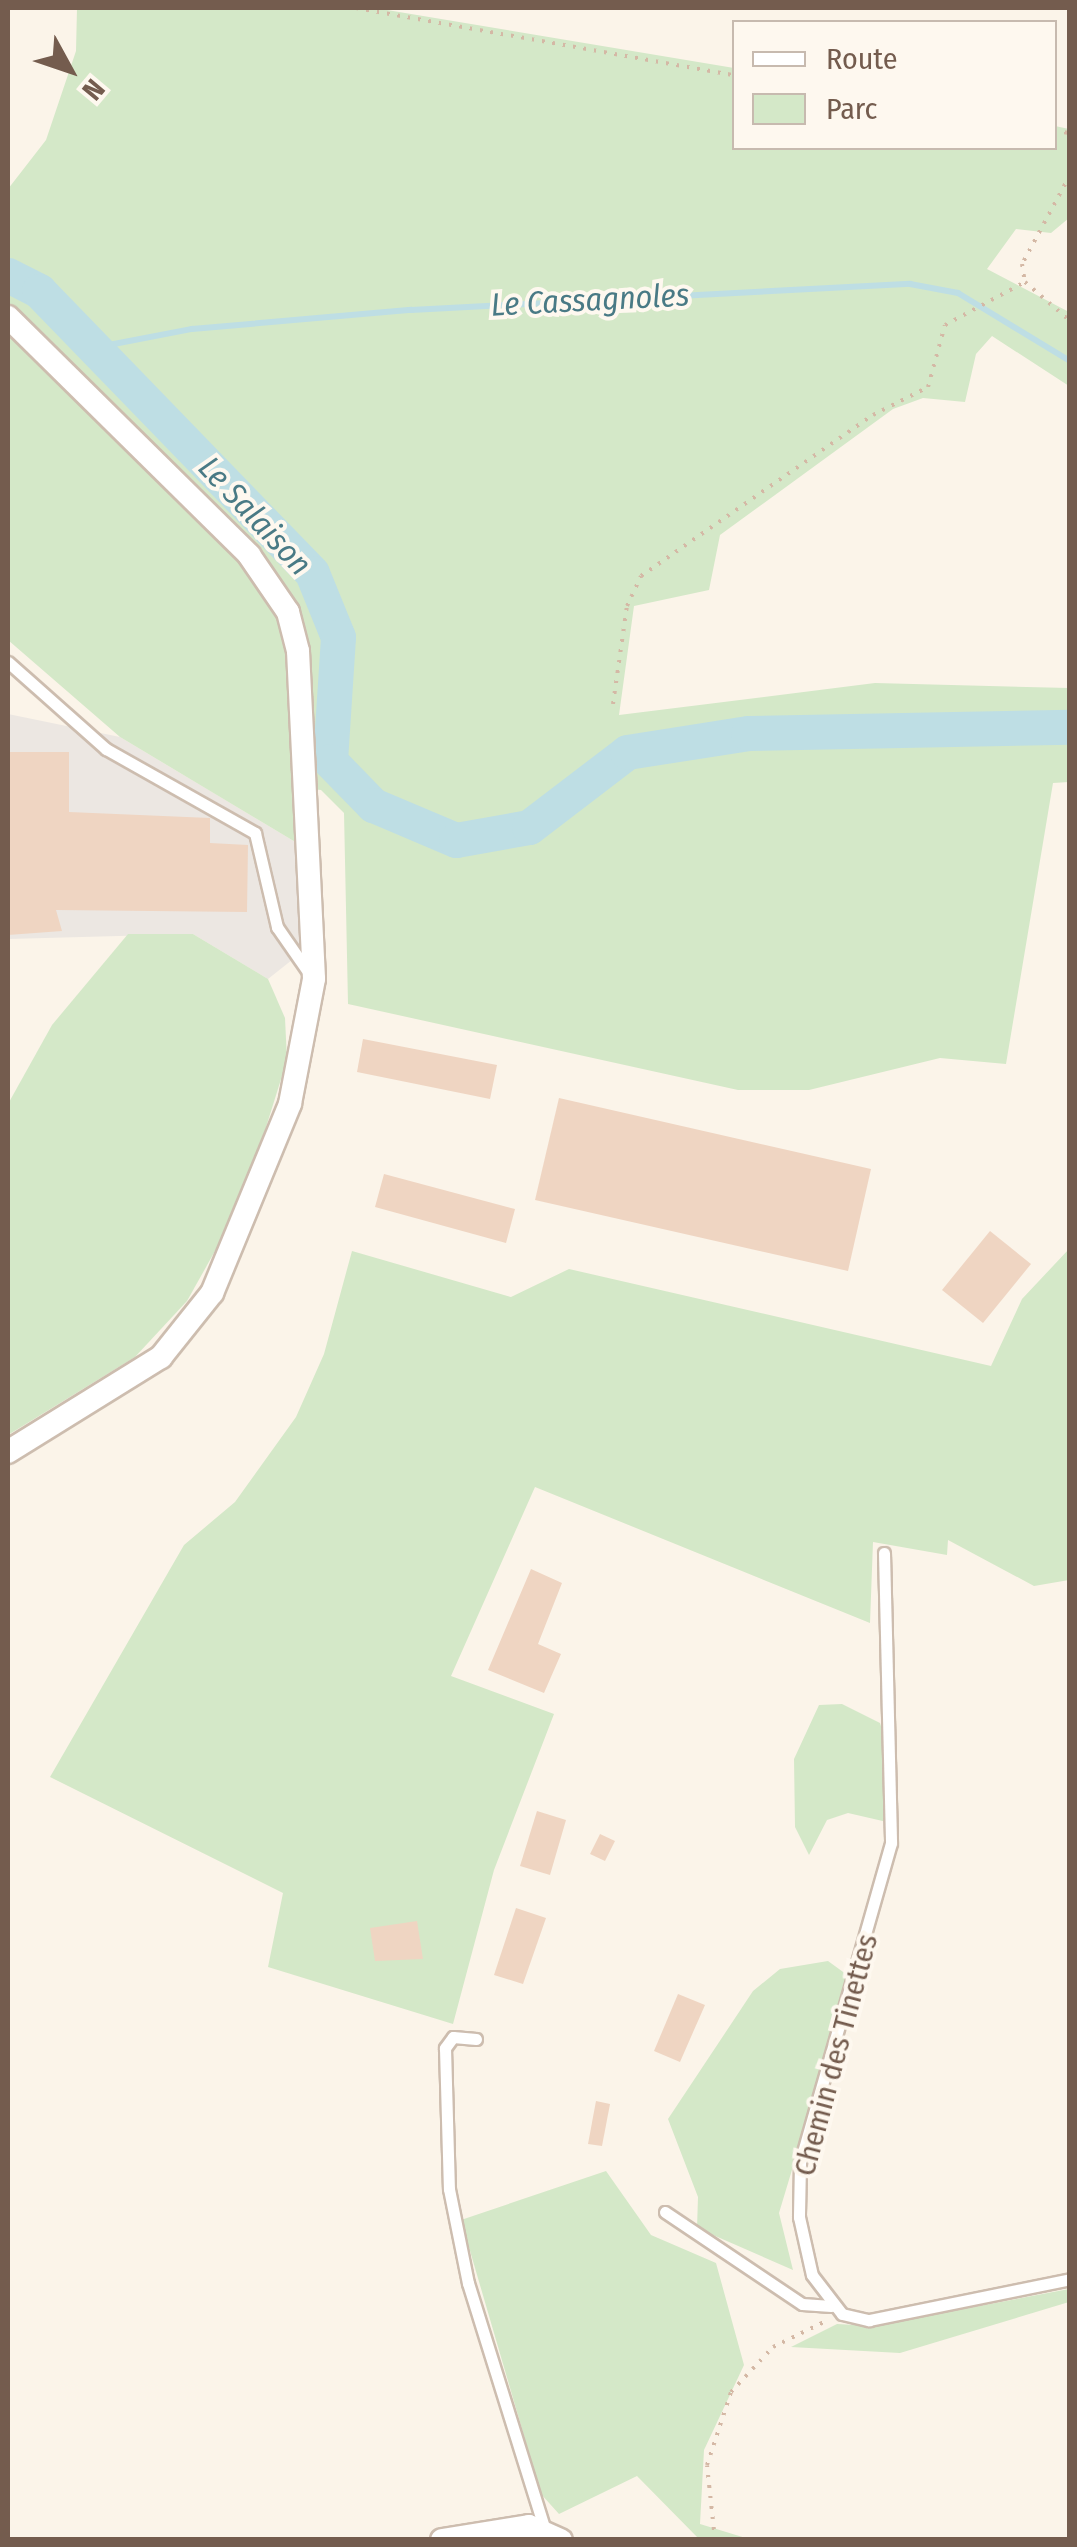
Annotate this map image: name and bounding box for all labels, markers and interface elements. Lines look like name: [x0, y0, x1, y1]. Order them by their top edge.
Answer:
north arrow: [20, 20, 120, 120]
legend: [732, 20, 1057, 150]
text: Route: [826, 41, 898, 77]
text: N: [75, 73, 111, 107]
text: Parc: [826, 91, 877, 127]
water label: Le Cassagnoles: [490, 276, 690, 324]
water label: Le Salaison: [190, 449, 320, 583]
street label: Chemin des Tinettes: [786, 1930, 886, 2180]

